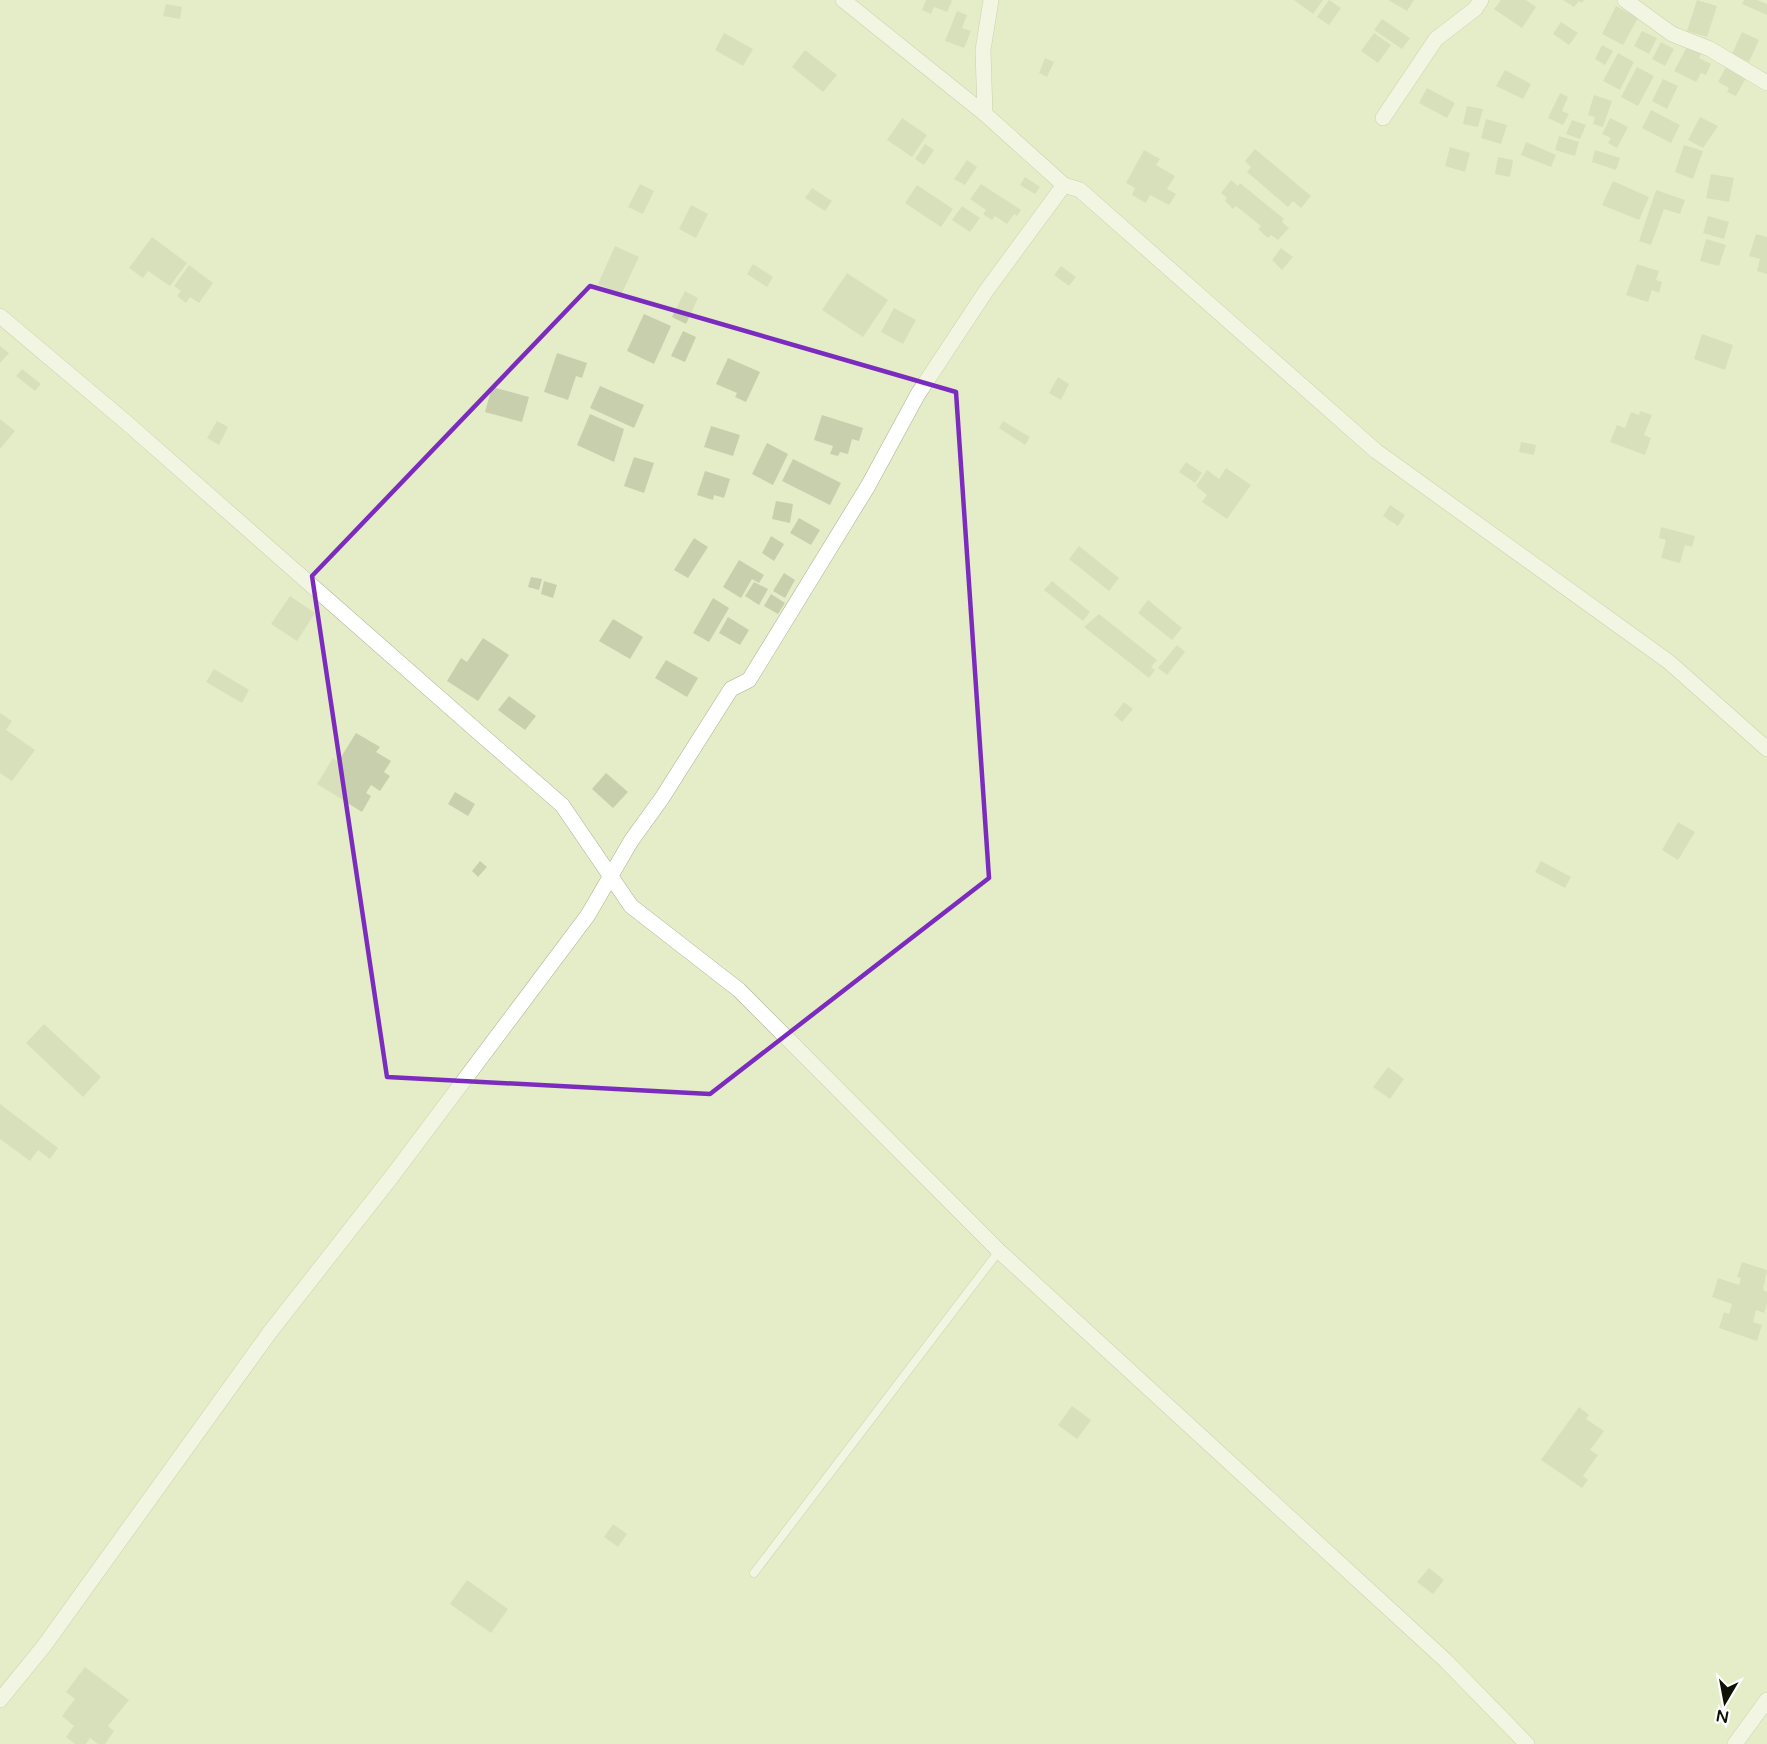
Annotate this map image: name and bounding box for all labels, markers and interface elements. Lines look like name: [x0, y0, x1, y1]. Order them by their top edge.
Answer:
north arrow: [1695, 1672, 1755, 1732]
text: N: [1715, 1705, 1731, 1727]

